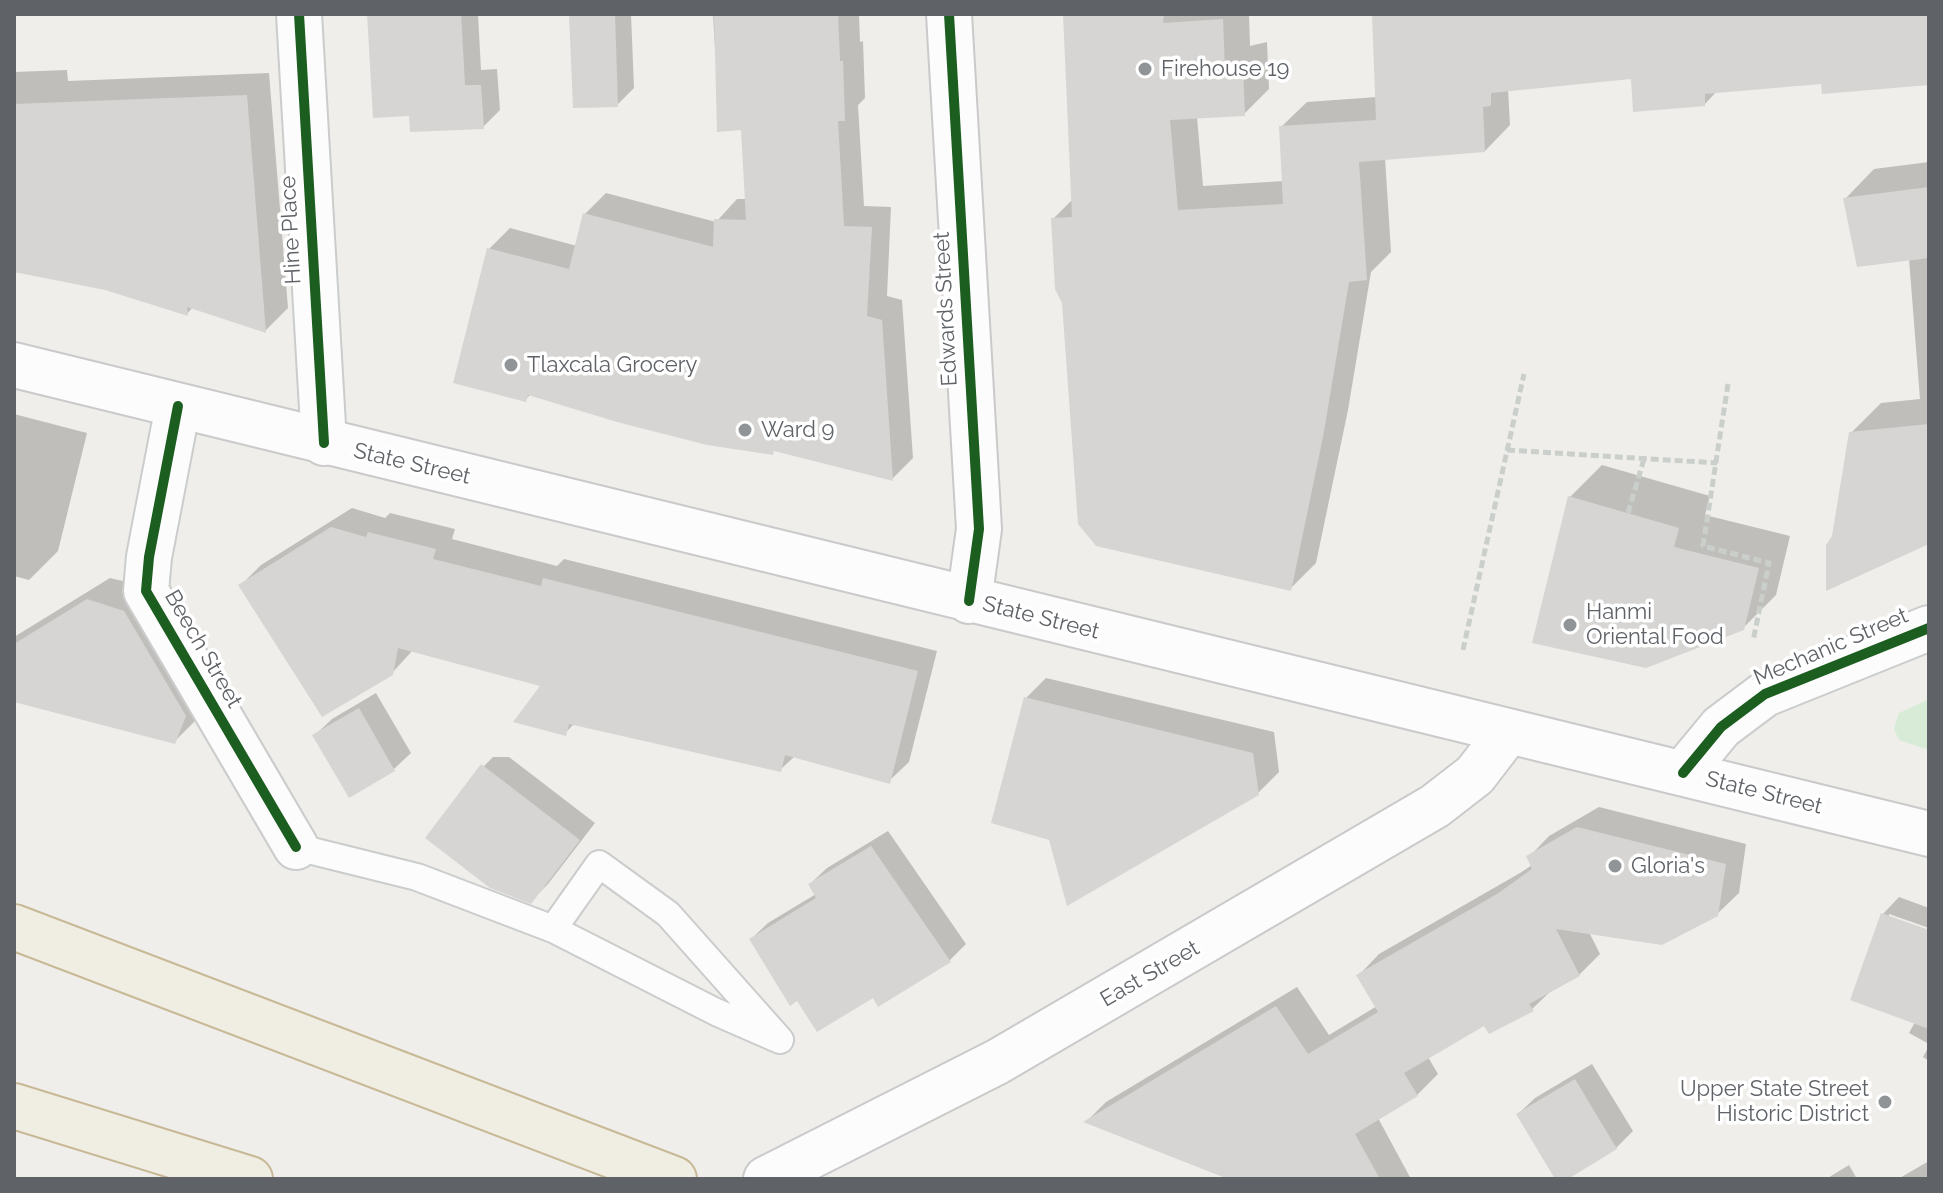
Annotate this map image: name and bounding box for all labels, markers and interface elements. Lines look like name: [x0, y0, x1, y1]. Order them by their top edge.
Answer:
place label: Firehouse 19: [1161, 56, 1289, 82]
marker: Firehouse 19: [1136, 60, 1154, 78]
street label: Hine Place: [275, 175, 307, 285]
street label: Edwards Street: [929, 231, 963, 387]
place label: Tlaxcala Grocery: [527, 352, 697, 378]
marker: Tlaxcala Grocery: [502, 356, 520, 374]
place label: Ward 9: [761, 417, 834, 443]
marker: Ward 9: [736, 421, 754, 439]
street label: State Street: [351, 438, 473, 490]
street label: Beech Street: [159, 585, 247, 713]
street label: State Street: [980, 591, 1102, 645]
place label: Hanmi Oriental Food: [1586, 599, 1724, 650]
street label: Mechanic Street: [1750, 603, 1912, 691]
marker: Hanmi Oriental Food: [1561, 616, 1579, 634]
street label: State Street: [1703, 766, 1825, 820]
place label: Gloria's: [1631, 853, 1705, 879]
marker: Gloria's: [1606, 857, 1624, 875]
street label: East Street: [1096, 935, 1204, 1013]
place label: Upper State Street Historic District: [1680, 1076, 1869, 1128]
marker: Upper State Street Historic District: [1876, 1093, 1894, 1111]

